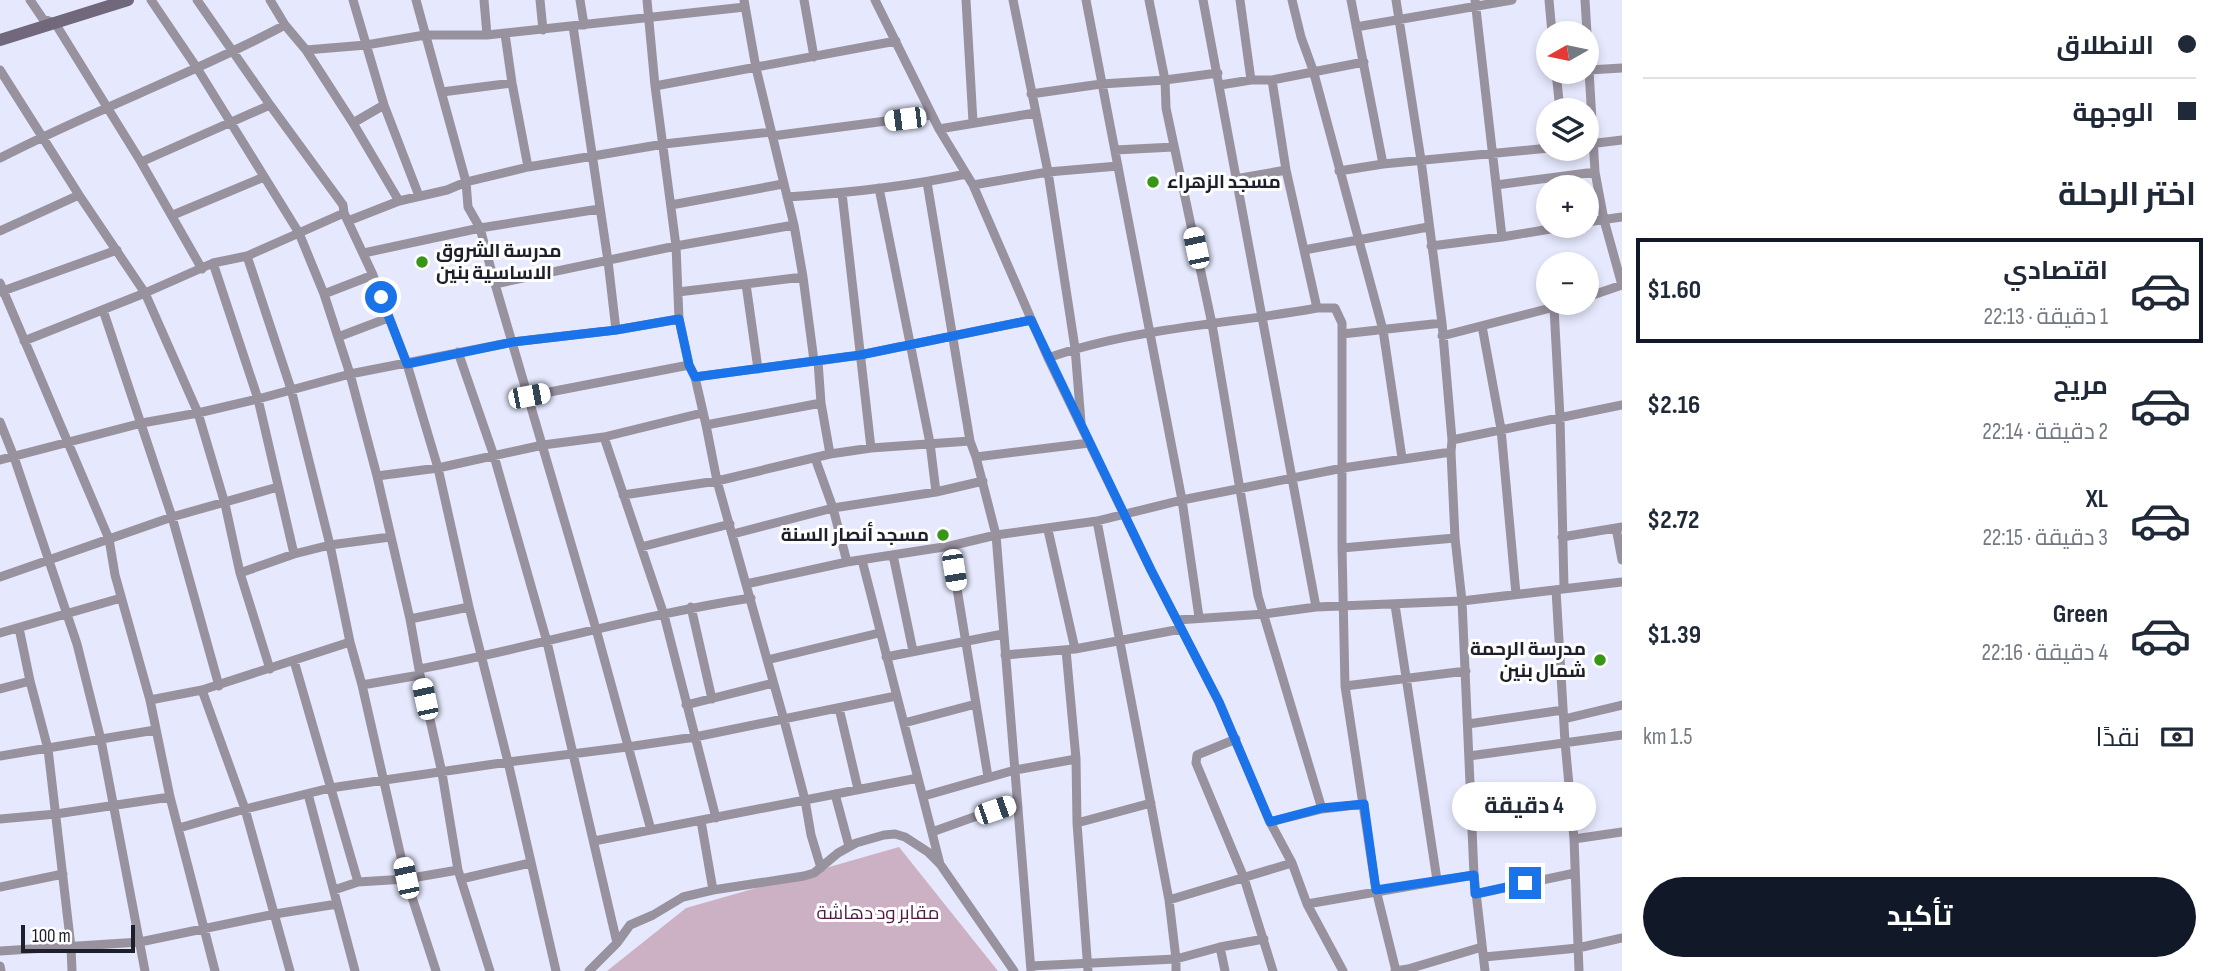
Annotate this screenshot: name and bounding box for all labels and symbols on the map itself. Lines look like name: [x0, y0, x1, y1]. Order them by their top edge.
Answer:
north arrow: [1536, 21, 1600, 84]
car: [883, 106, 928, 132]
place label: مسجد الزهراء: [1167, 171, 1281, 194]
marker: مسجد الزهراء: [1145, 174, 1161, 190]
car: [1182, 225, 1211, 271]
place label: مدرسة الشروق الاساسية بنين: [436, 240, 562, 285]
marker: مدرسة الشروق الاساسية بنين: [414, 254, 430, 270]
route start: [365, 281, 397, 313]
car: [507, 382, 552, 410]
place label: مسجد أنصار السنة: [781, 521, 929, 547]
marker: مسجد أنصار السنة: [935, 527, 951, 543]
car: [941, 548, 968, 592]
place label: مدرسة الرحمة شمال بنين: [1470, 638, 1586, 683]
marker: مدرسة الرحمة شمال بنين: [1592, 652, 1608, 668]
car: [411, 676, 440, 722]
callout: 4 دقيقة: [1453, 782, 1597, 830]
car: [972, 793, 1019, 827]
car: [392, 855, 421, 901]
route end: [1509, 867, 1541, 899]
park label: مقابر ود دهاشة: [817, 902, 939, 925]
scale bar: [21, 922, 135, 954]

